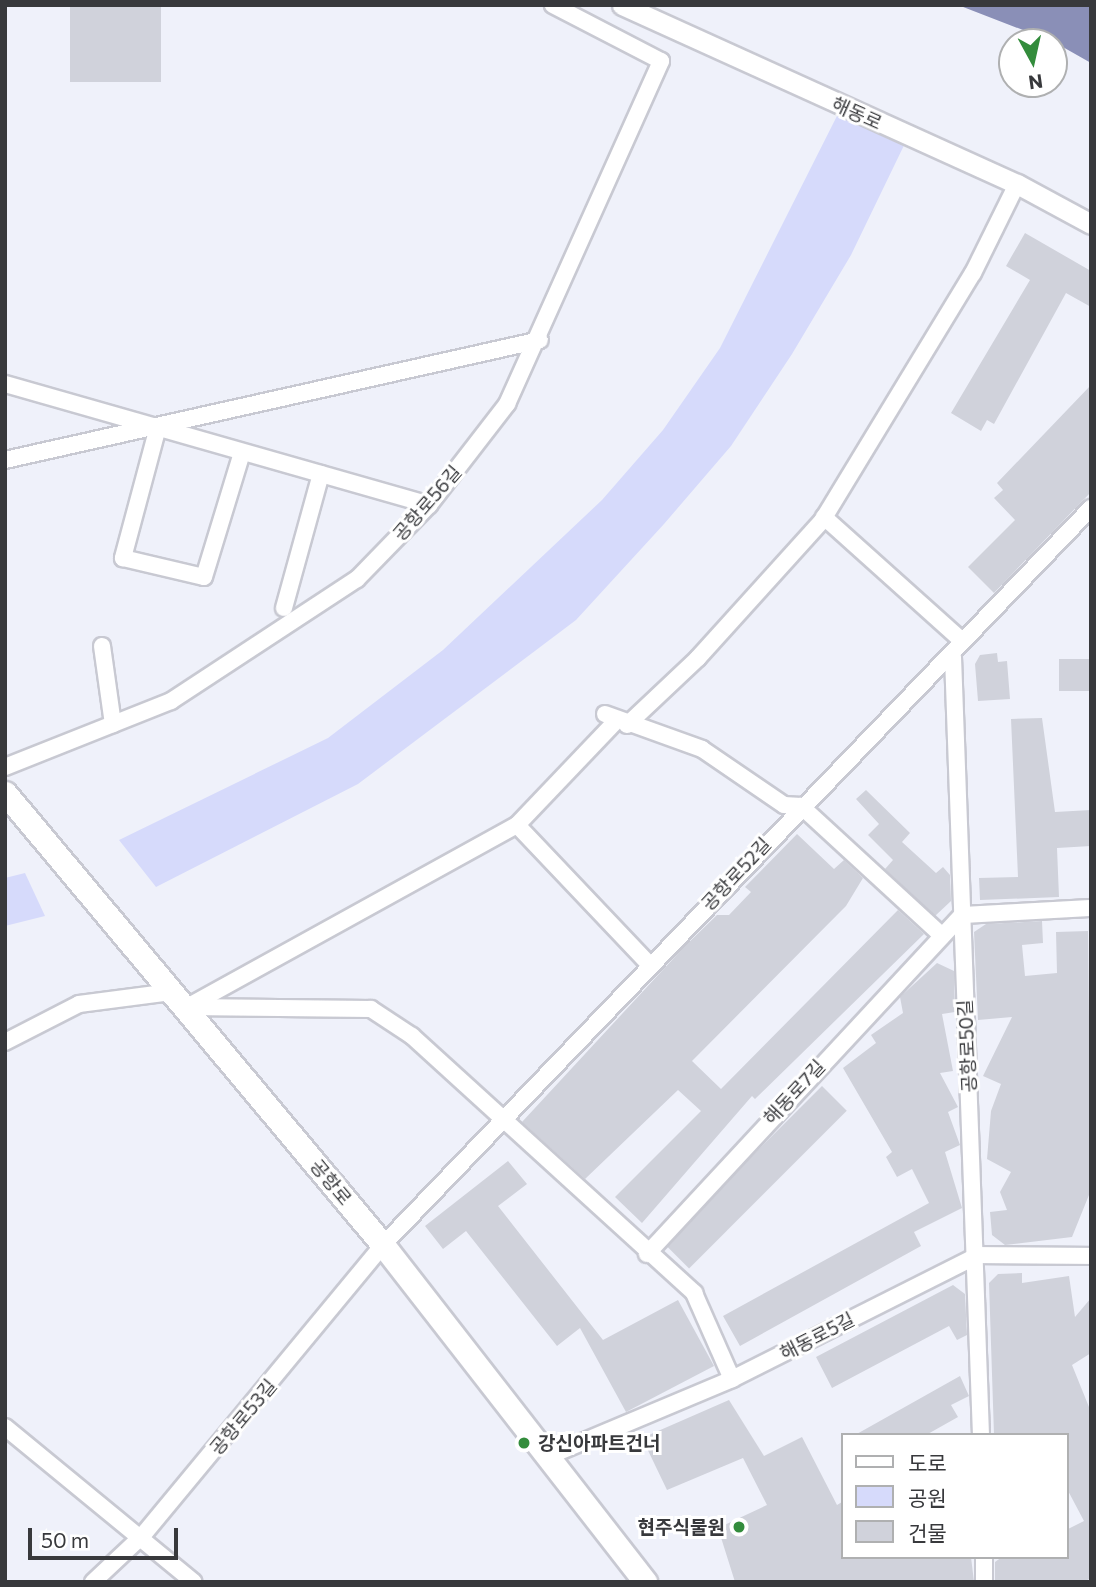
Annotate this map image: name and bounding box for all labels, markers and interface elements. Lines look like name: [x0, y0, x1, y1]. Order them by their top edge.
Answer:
north arrow: [998, 28, 1068, 98]
text: N: [1027, 70, 1044, 95]
street label: 해동로: [828, 92, 886, 134]
street label: 공항로56길: [388, 461, 466, 545]
street label: 공항로52길: [697, 833, 775, 915]
street label: 공항로50길: [953, 999, 981, 1093]
street label: 해동로7길: [758, 1055, 830, 1129]
street label: 공항로: [305, 1155, 357, 1209]
street label: 해동로5길: [776, 1307, 858, 1365]
street label: 공항로53길: [205, 1375, 281, 1459]
place label: 강신아파트건너: [538, 1432, 660, 1454]
legend: [841, 1433, 1068, 1559]
marker: 강신아파트건너: [516, 1435, 532, 1451]
text: 도로: [908, 1450, 947, 1475]
text: 공원: [908, 1485, 947, 1510]
scale bar: [32, 1514, 182, 1558]
place label: 현주식물원: [638, 1516, 725, 1538]
marker: 현주식물원: [731, 1519, 747, 1535]
text: 건물: [908, 1520, 947, 1545]
text: 50 m: [41, 1527, 89, 1552]

